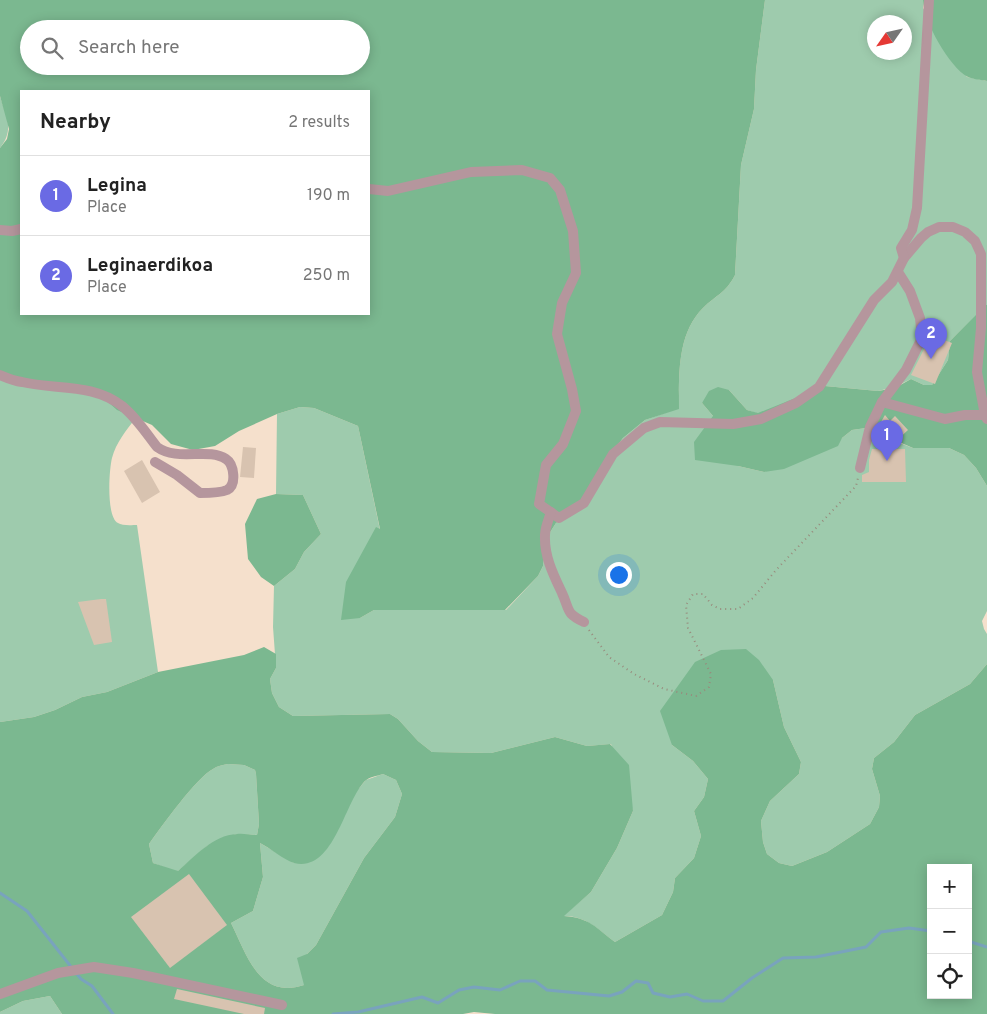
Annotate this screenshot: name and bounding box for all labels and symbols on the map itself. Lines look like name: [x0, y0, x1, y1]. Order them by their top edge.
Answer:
north arrow: [867, 15, 912, 60]
pin: 2: [915, 318, 947, 359]
pin: 1: [871, 420, 903, 461]
your location: [606, 562, 632, 588]

